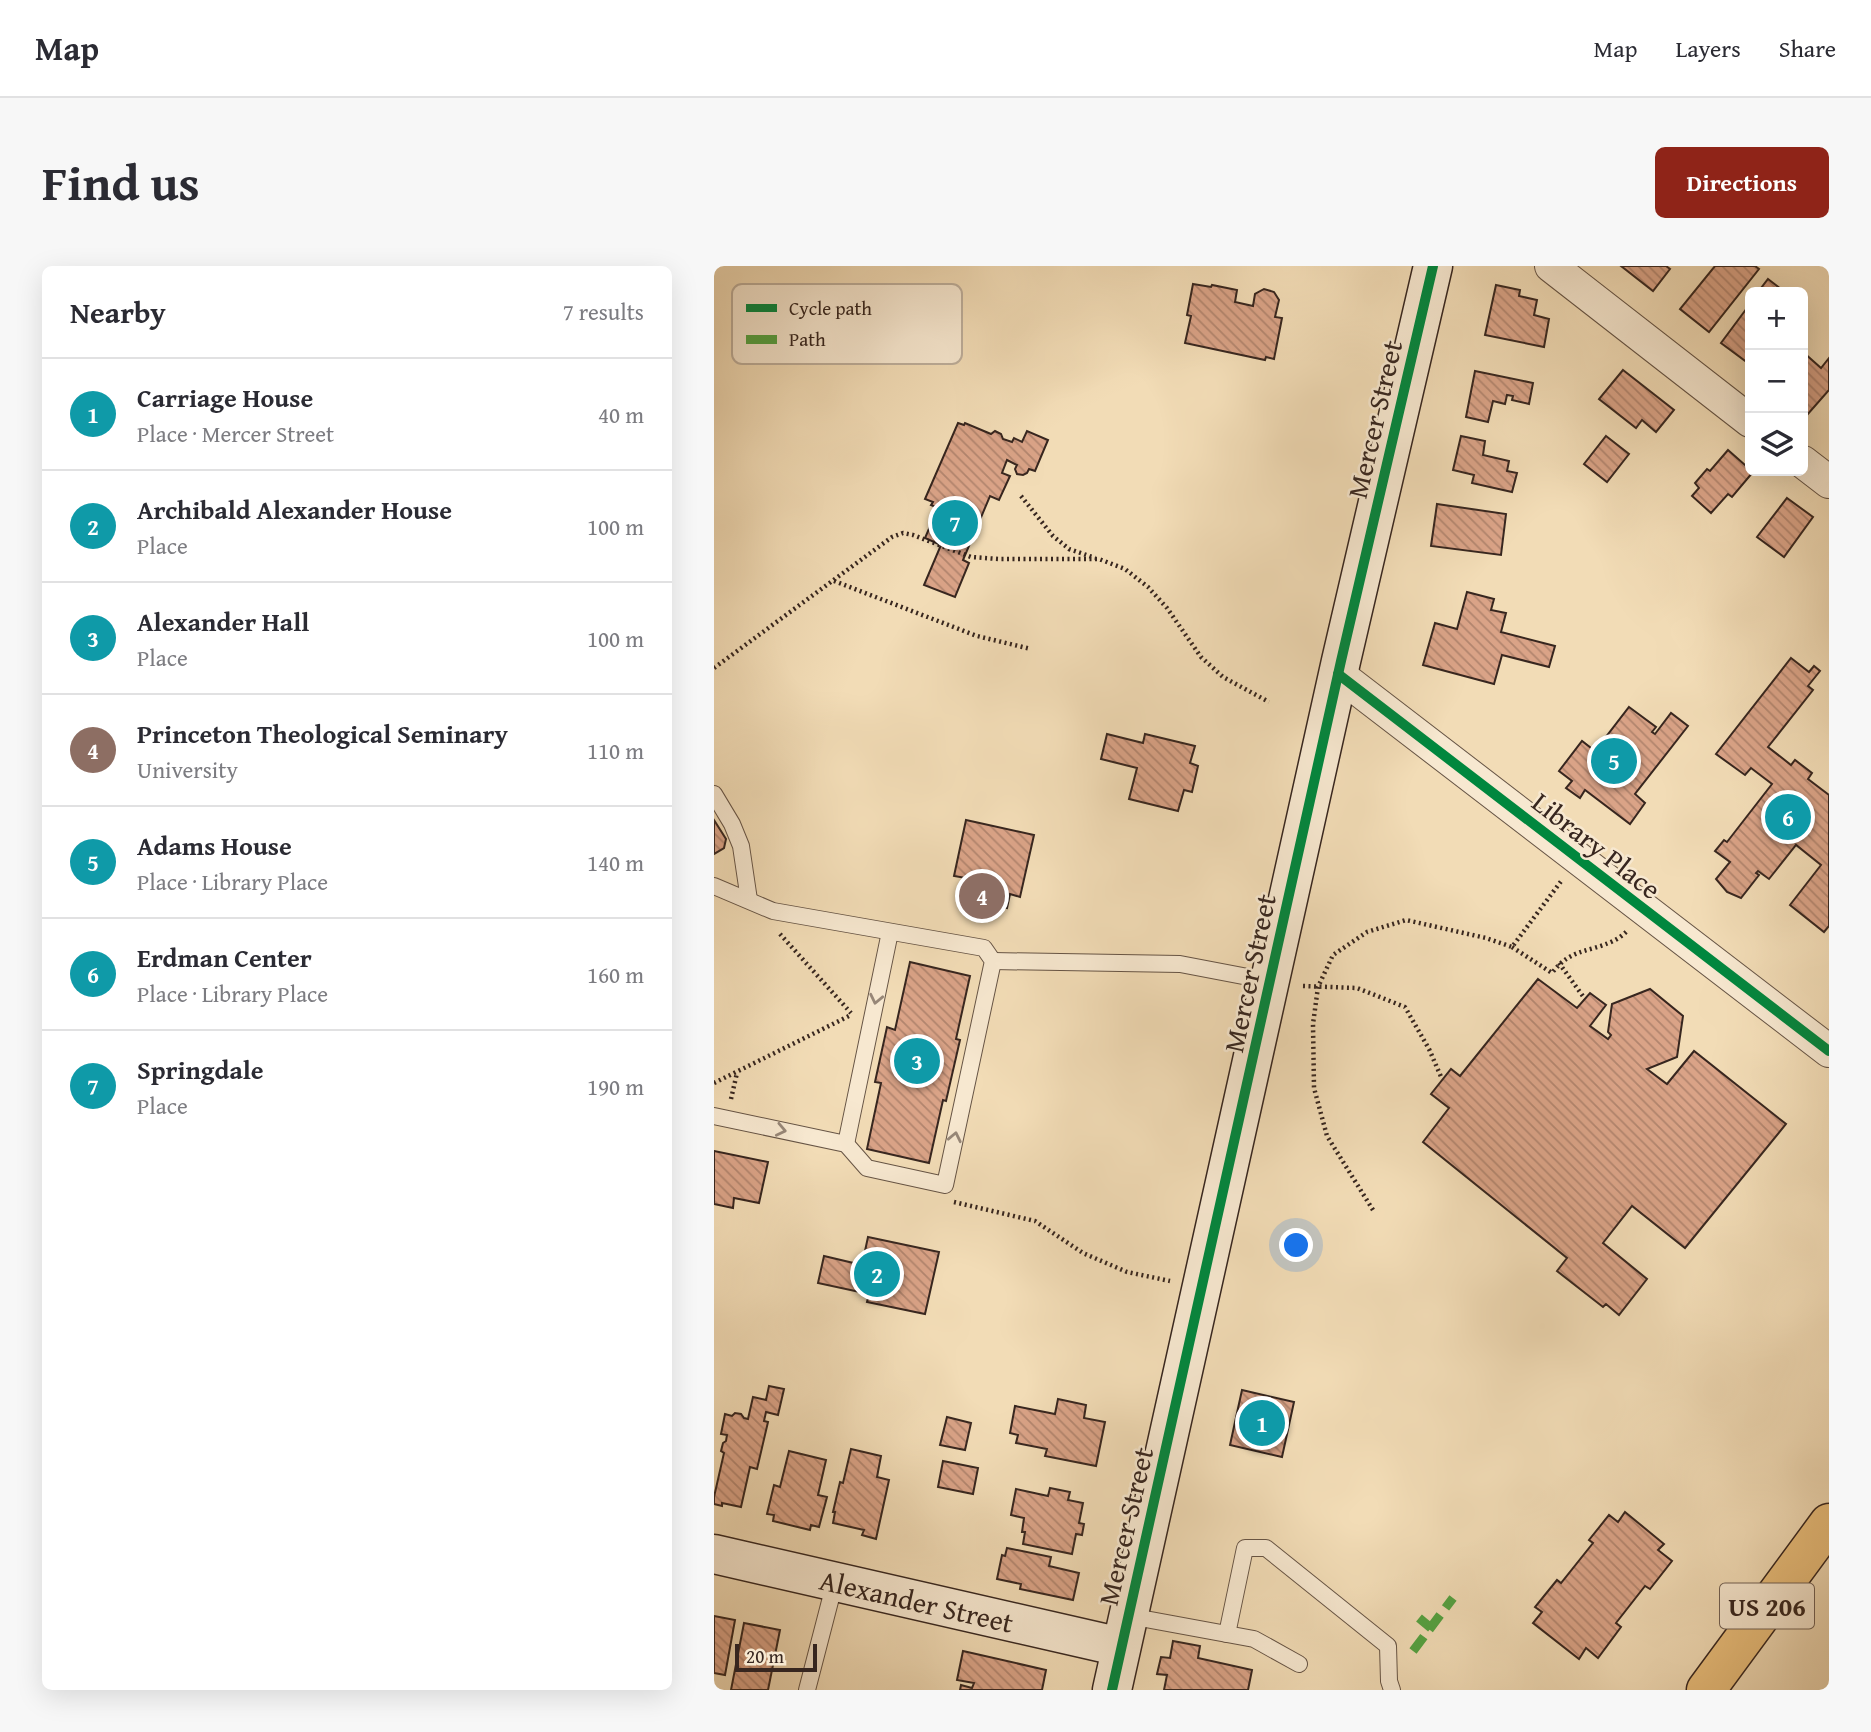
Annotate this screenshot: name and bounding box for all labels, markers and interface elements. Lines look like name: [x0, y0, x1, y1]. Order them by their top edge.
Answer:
text: Map: [35, 24, 99, 72]
text: Map: [1594, 31, 1637, 66]
text: Layers: [1675, 31, 1741, 66]
text: Share: [1779, 31, 1836, 66]
text: Find us: [42, 146, 200, 218]
button: Directions: [1655, 147, 1829, 218]
legend: [732, 284, 962, 364]
map controls: [1745, 287, 1808, 476]
button: +: [1745, 287, 1808, 350]
text: Nearby: [70, 290, 166, 334]
text: Cycle path: [789, 294, 872, 322]
text: 7 results: [563, 295, 644, 328]
text: Path: [789, 325, 826, 353]
street label: Mercer Street: [1336, 336, 1412, 502]
button: −: [1745, 350, 1808, 413]
text: Carriage House: [137, 378, 313, 417]
text: 1: [87, 398, 99, 431]
text: 40 m: [598, 398, 644, 431]
button: layers: [1745, 413, 1808, 476]
text: Place · Mercer Street: [137, 417, 334, 450]
text: Archibald Alexander House: [137, 490, 452, 529]
pin: 7: [932, 497, 978, 549]
text: 2: [87, 510, 99, 543]
text: 100 m: [587, 510, 644, 543]
text: Place: [137, 529, 188, 562]
text: Alexander Hall: [137, 602, 309, 641]
text: 3: [87, 622, 99, 655]
text: 100 m: [587, 622, 644, 655]
text: Place: [137, 641, 188, 674]
text: Princeton Theological Seminary: [137, 714, 508, 753]
text: 4: [87, 734, 99, 767]
text: 110 m: [587, 734, 644, 767]
pin: 5: [1591, 735, 1637, 787]
text: University: [137, 753, 238, 786]
street label: Library Place: [1524, 781, 1670, 909]
pin: 6: [1765, 791, 1811, 843]
text: Adams House: [137, 826, 292, 865]
text: 5: [87, 846, 99, 879]
text: 140 m: [587, 846, 644, 879]
text: Place · Library Place: [137, 865, 328, 898]
pin: 4: [959, 870, 1005, 922]
street label: Mercer Street: [1212, 890, 1286, 1056]
text: Erdman Center: [137, 938, 312, 977]
text: 6: [87, 958, 99, 991]
text: 160 m: [587, 958, 644, 991]
text: Place · Library Place: [137, 977, 328, 1010]
one-way arrow: [869, 993, 884, 1005]
pin: 3: [894, 1035, 940, 1087]
text: Springdale: [137, 1050, 264, 1089]
text: 7: [87, 1070, 99, 1103]
text: 190 m: [587, 1070, 644, 1103]
text: Place: [137, 1089, 188, 1122]
one-way arrow: [775, 1122, 787, 1137]
one-way arrow: [947, 1131, 962, 1143]
your location: [1279, 1228, 1313, 1262]
pin: 2: [854, 1248, 900, 1300]
pin: 1: [1239, 1397, 1285, 1449]
street label: Mercer Street: [1087, 1443, 1163, 1609]
street label: Alexander Street: [816, 1558, 1018, 1642]
road number: US 206: [1720, 1583, 1814, 1628]
scale bar: [735, 1641, 817, 1673]
text: 20 m: [746, 1642, 784, 1670]

